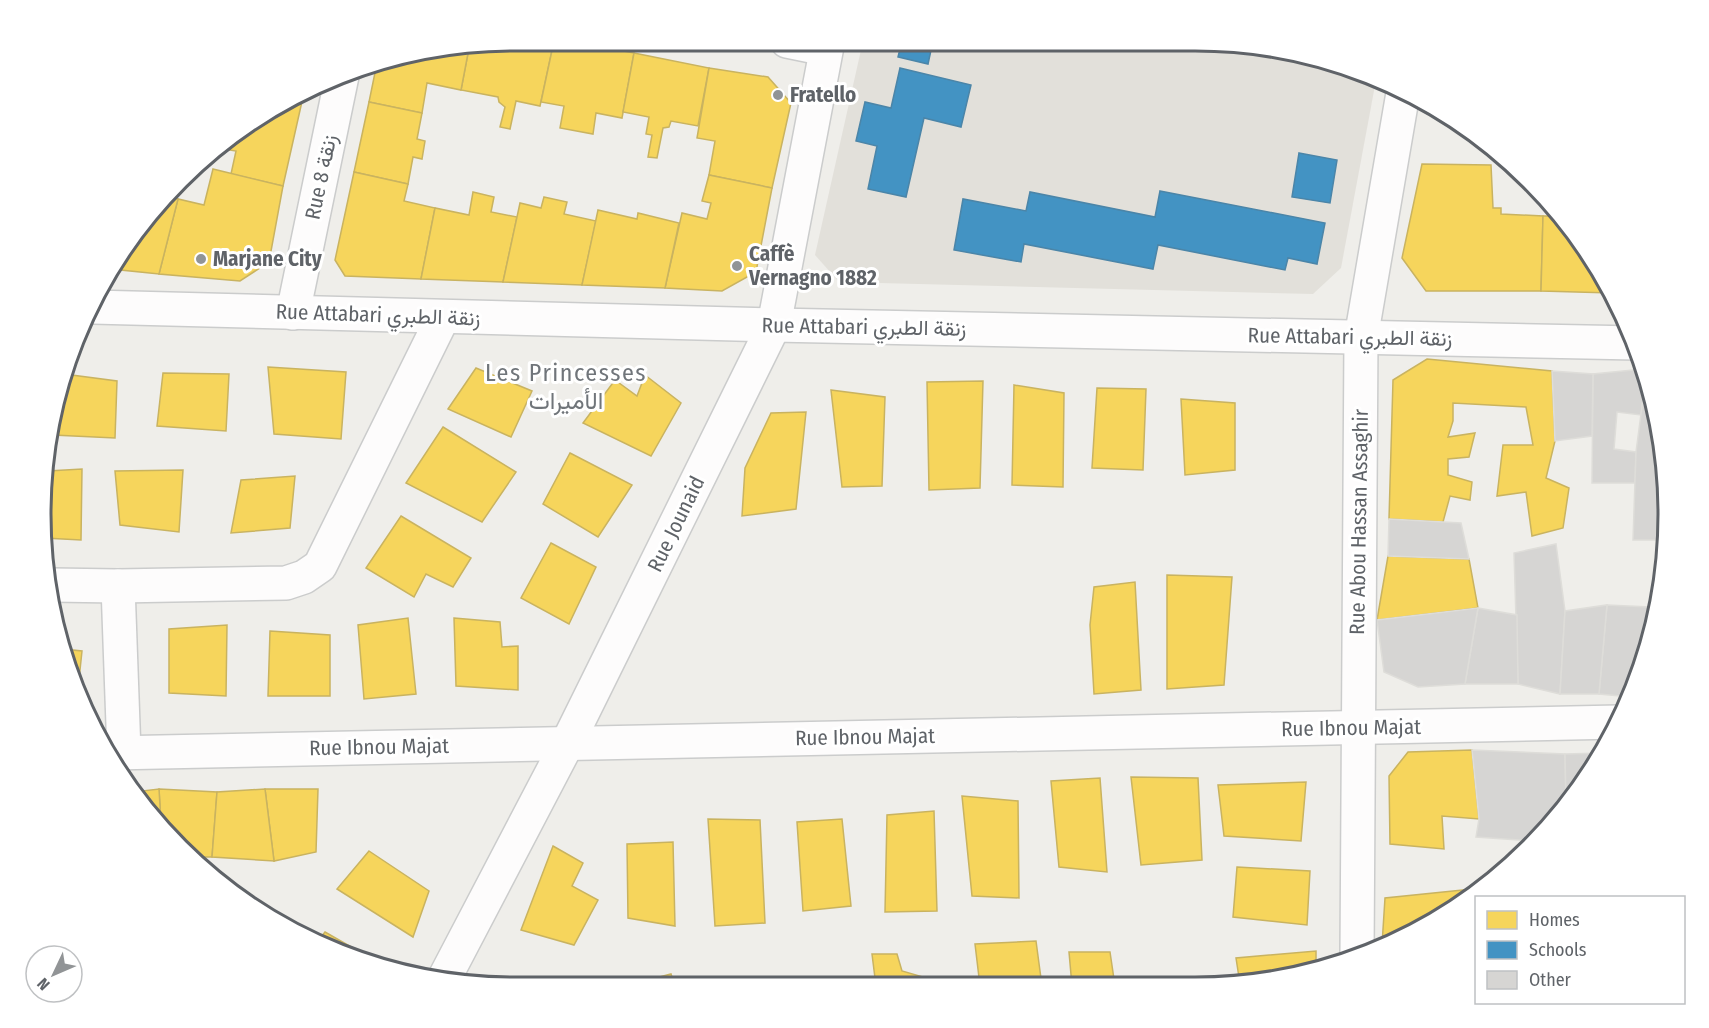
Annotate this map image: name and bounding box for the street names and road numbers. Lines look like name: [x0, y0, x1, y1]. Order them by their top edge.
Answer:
street label: Rue 8 زنقة: [299, 132, 343, 222]
street label: Rue Attabari زنقة الطبري: [275, 298, 481, 336]
street label: Rue Attabari زنقة الطبري: [761, 312, 967, 346]
street label: Rue Attabari زنقة الطبري: [1247, 322, 1453, 356]
street label: Rue Abou Hassan Assaghir: [1344, 408, 1374, 635]
street label: Rue Jounaid: [642, 472, 710, 576]
street label: Rue Ibnou Majat: [1281, 714, 1421, 742]
street label: Rue Ibnou Majat: [795, 723, 935, 751]
street label: Rue Ibnou Majat: [309, 733, 449, 761]

